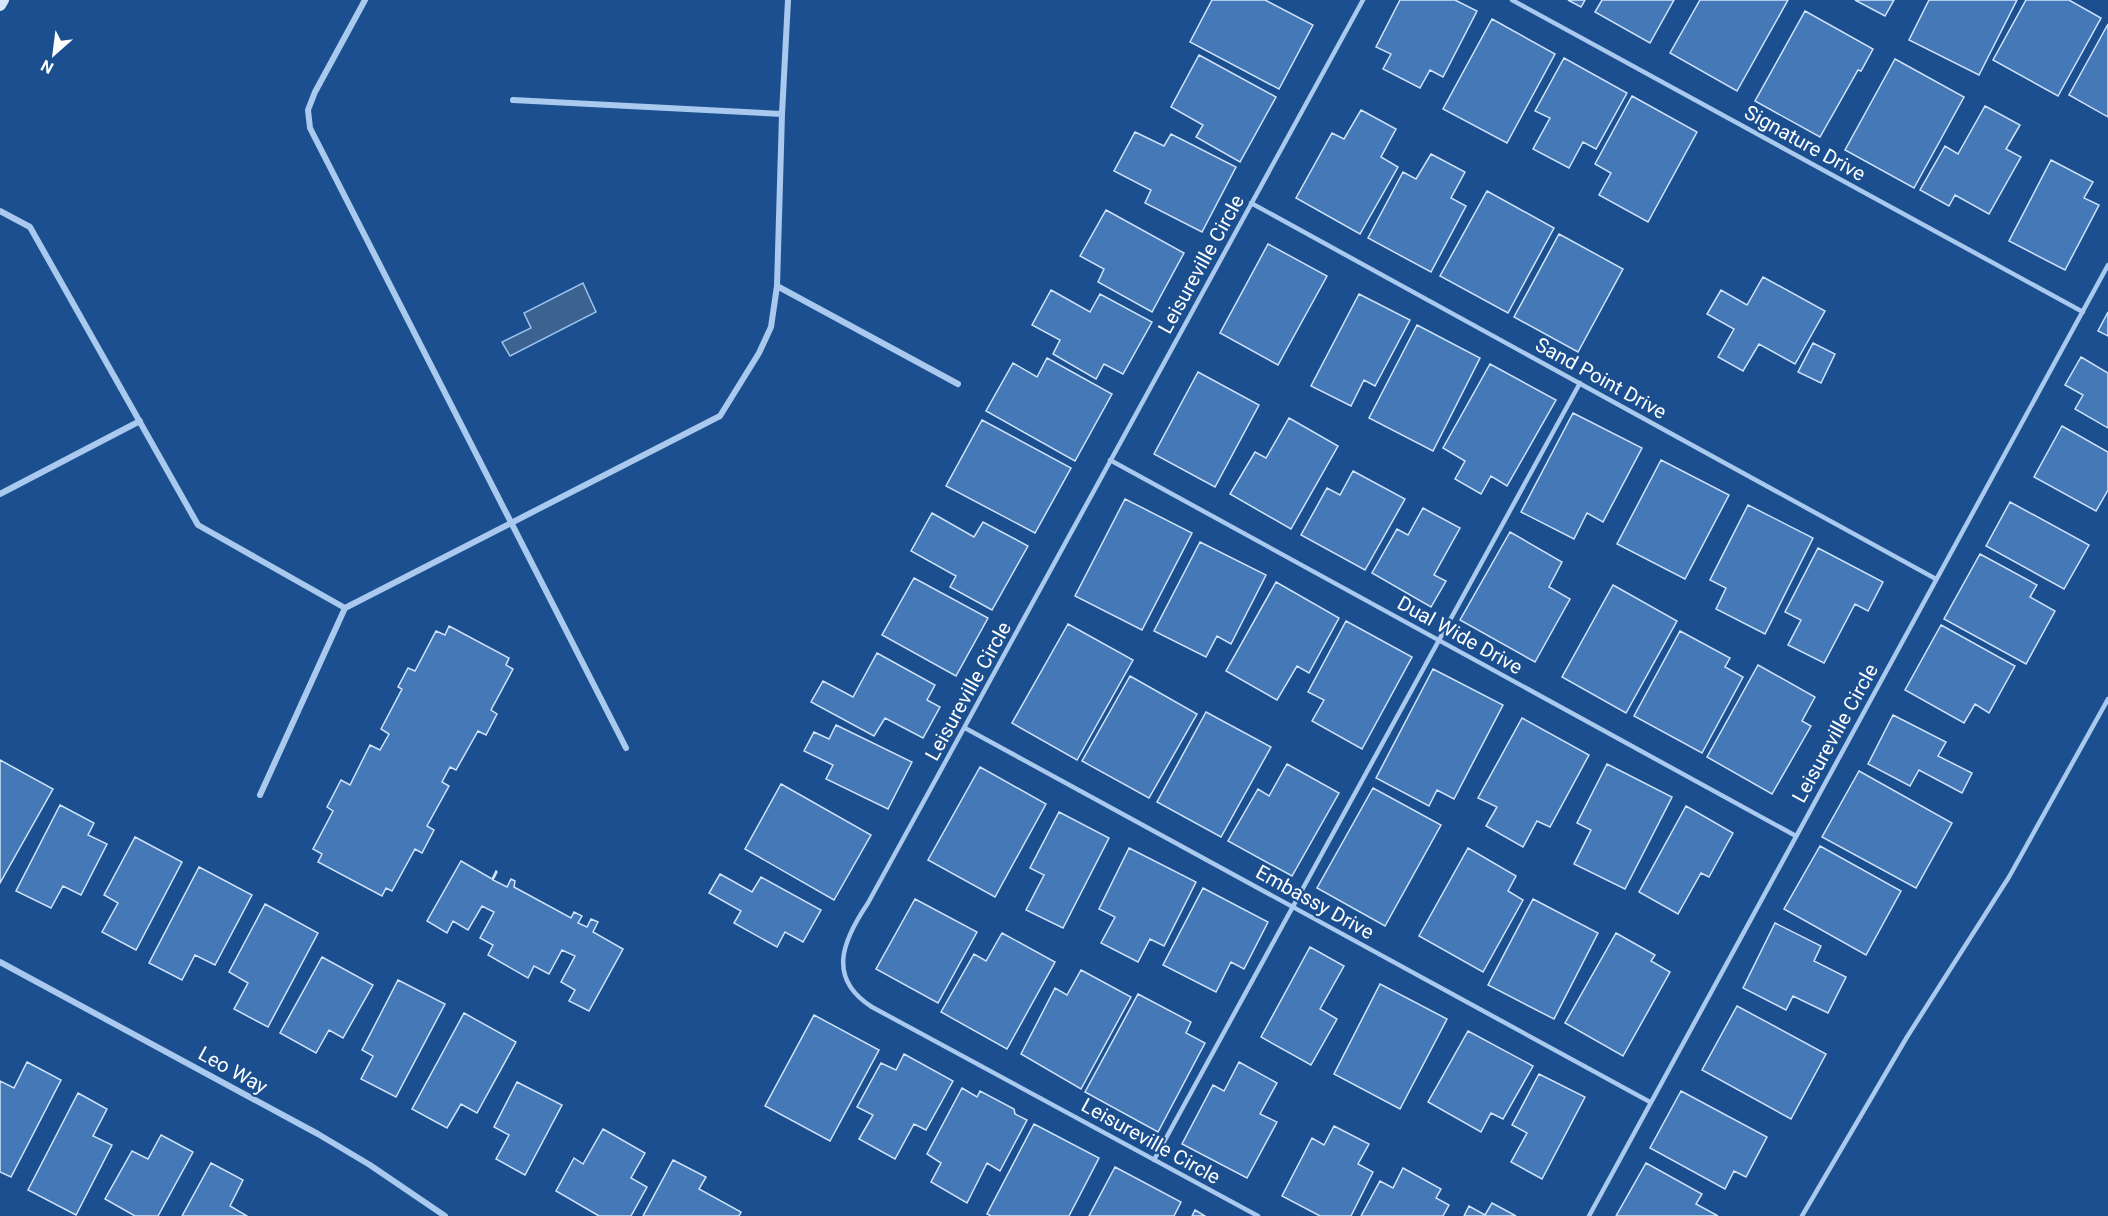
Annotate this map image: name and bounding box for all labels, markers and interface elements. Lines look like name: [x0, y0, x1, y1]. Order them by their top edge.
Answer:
north arrow: [24, 24, 84, 84]
text: N: [38, 56, 57, 78]
street label: Signature Drive: [1740, 100, 1870, 186]
street label: Leisureville Circle: [1153, 190, 1249, 338]
street label: Sand Point Drive: [1531, 332, 1671, 424]
street label: Dual Wide Drive: [1393, 591, 1527, 679]
street label: Leisureville Circle: [920, 617, 1016, 765]
street label: Leisureville Circle: [1787, 659, 1883, 807]
street label: Embassy Drive: [1252, 860, 1378, 944]
street label: Leo Way: [194, 1041, 272, 1099]
street label: Leisureville Circle: [1077, 1093, 1225, 1189]

